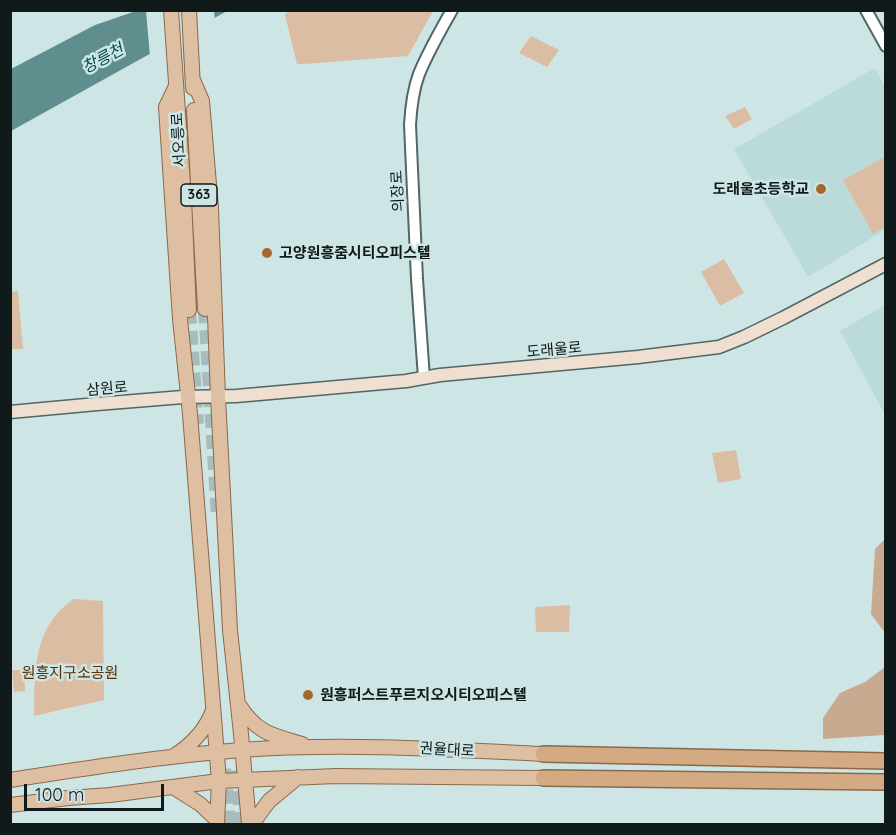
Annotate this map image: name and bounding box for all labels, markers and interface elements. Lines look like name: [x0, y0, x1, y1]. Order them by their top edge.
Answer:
water label: 창릉천: [79, 40, 127, 78]
street label: 서오릉로: [169, 112, 189, 168]
street label: 의장로: [388, 170, 408, 212]
place label: 도래울초등학교: [712, 180, 809, 198]
marker: 도래울초등학교: [814, 182, 828, 196]
road number: 363: [181, 184, 217, 206]
place label: 고양원흥줌시티오피스텔: [279, 244, 431, 262]
marker: 고양원흥줌시티오피스텔: [260, 246, 274, 260]
street label: 도래울로: [526, 339, 582, 361]
street label: 삼원로: [86, 378, 128, 400]
park label: 원흥지구소공원: [22, 664, 118, 682]
place label: 원흥퍼스트푸르지오시티오피스텔: [320, 686, 527, 704]
marker: 원흥퍼스트푸르지오시티오피스텔: [301, 688, 315, 702]
street label: 권율대로: [419, 740, 475, 760]
scale bar: [27, 772, 166, 810]
text: 100 m: [35, 783, 84, 806]

